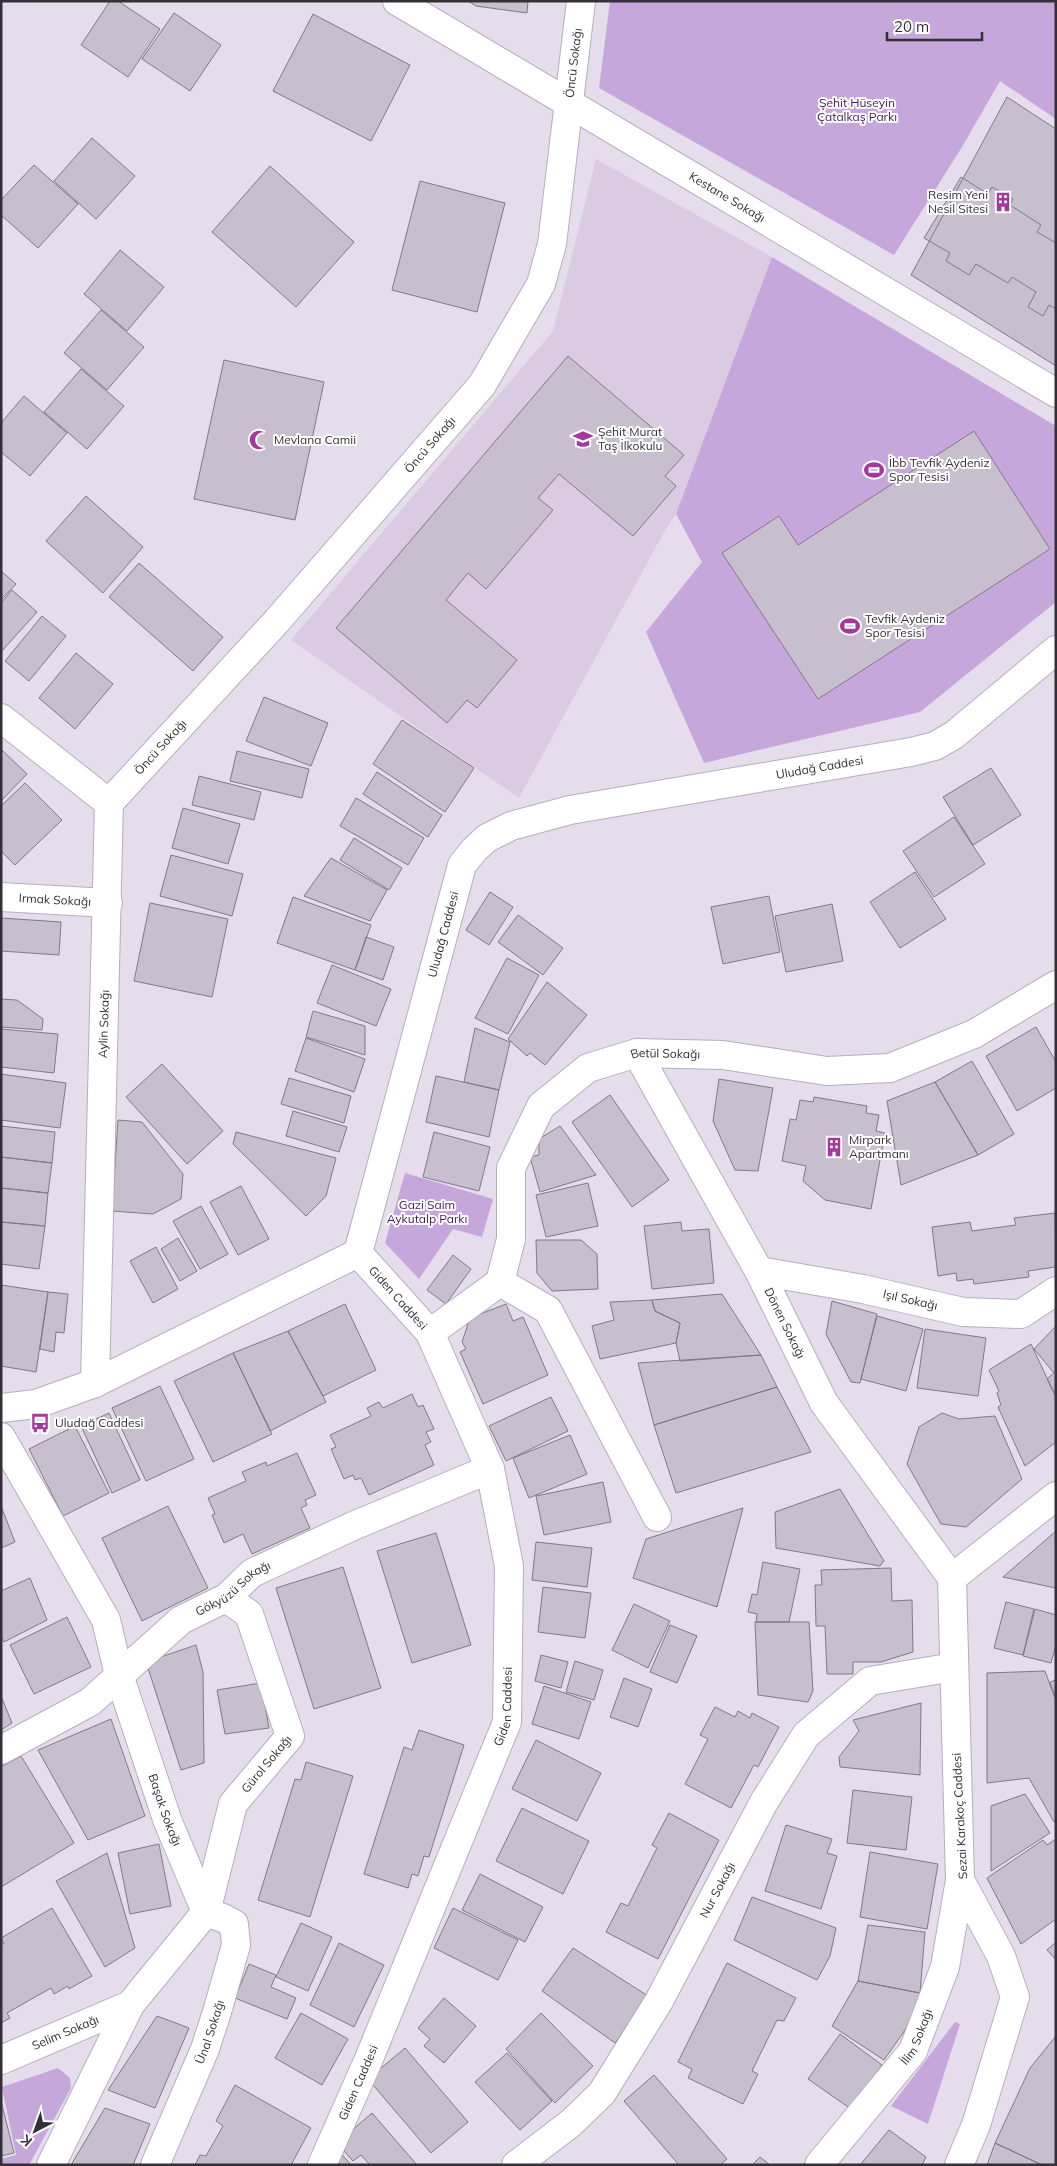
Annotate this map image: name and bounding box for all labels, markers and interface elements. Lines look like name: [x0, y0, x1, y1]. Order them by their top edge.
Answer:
scale bar: [887, 10, 982, 42]
text: 20 m: [894, 17, 929, 36]
street label: Öncü Sokağı: [561, 27, 585, 99]
park label: Şehit Hüseyin Çatalkaş Parkı: [817, 95, 897, 124]
street label: Kestane Sokağı: [687, 168, 768, 225]
place label: Resim Yeni Nesil Sitesi: [928, 187, 988, 216]
building icon: Resim Yeni Nesil Sitesi: [992, 191, 1014, 213]
street label: Öncü Sokağı: [401, 413, 458, 476]
place label: Şehit Murat Taş İlkokulu: [598, 424, 662, 453]
school or university icon: Şehit Murat Taş İlkokulu: [572, 428, 594, 450]
mosque icon: Mevlana Camii: [248, 429, 270, 451]
place label: Mevlana Camii: [274, 432, 356, 447]
place label: İbb Tevfik Aydeniz Spor Tesisi: [889, 455, 990, 484]
sports icon: İbb Tevfik Aydeniz Spor Tesisi: [863, 459, 885, 481]
place label: Tevfik Aydeniz Spor Tesisi: [865, 611, 945, 640]
sports icon: Tevfik Aydeniz Spor Tesisi: [839, 615, 861, 637]
street label: Öncü Sokağı: [131, 716, 189, 778]
street label: Uludağ Caddesi: [775, 752, 864, 782]
street label: Irmak Sokağı: [18, 890, 91, 909]
street label: Uludağ Caddesi: [424, 890, 462, 979]
street label: Aylin Sokağı: [95, 989, 112, 1058]
street label: Betül Sokağı: [629, 1045, 700, 1062]
place label: Mirpark Apartmanı: [849, 1132, 909, 1161]
building icon: Mirpark Apartmanı: [823, 1136, 845, 1158]
park label: Gazi Saim Aykutalp Parkı: [387, 1197, 467, 1226]
street label: Giden Caddesi: [366, 1263, 431, 1333]
street label: Dönen Sokağı: [761, 1285, 809, 1361]
street label: Işıl Sokağı: [882, 1286, 939, 1313]
bus stop icon: Uludağ Caddesi: [29, 1412, 51, 1434]
place label: Uludağ Caddesi: [55, 1415, 143, 1430]
street label: Gökyüzü Sokağı: [193, 1557, 273, 1619]
street label: Giden Caddesi: [490, 1667, 515, 1748]
street label: Gürol Sokağı: [238, 1732, 295, 1796]
street label: Sezai Karakoç Caddesi: [949, 1752, 970, 1880]
street label: Başak Sokağı: [145, 1772, 185, 1848]
street label: Nur Sokağı: [696, 1859, 738, 1920]
street label: Ünal Sokağı: [191, 1998, 227, 2066]
street label: İlim Sokağı: [897, 2007, 935, 2068]
street label: Selim Sokağı: [30, 2011, 101, 2053]
street label: Giden Caddesi: [335, 2043, 381, 2122]
north arrow: [10, 2106, 60, 2156]
text: K: [17, 2131, 36, 2151]

